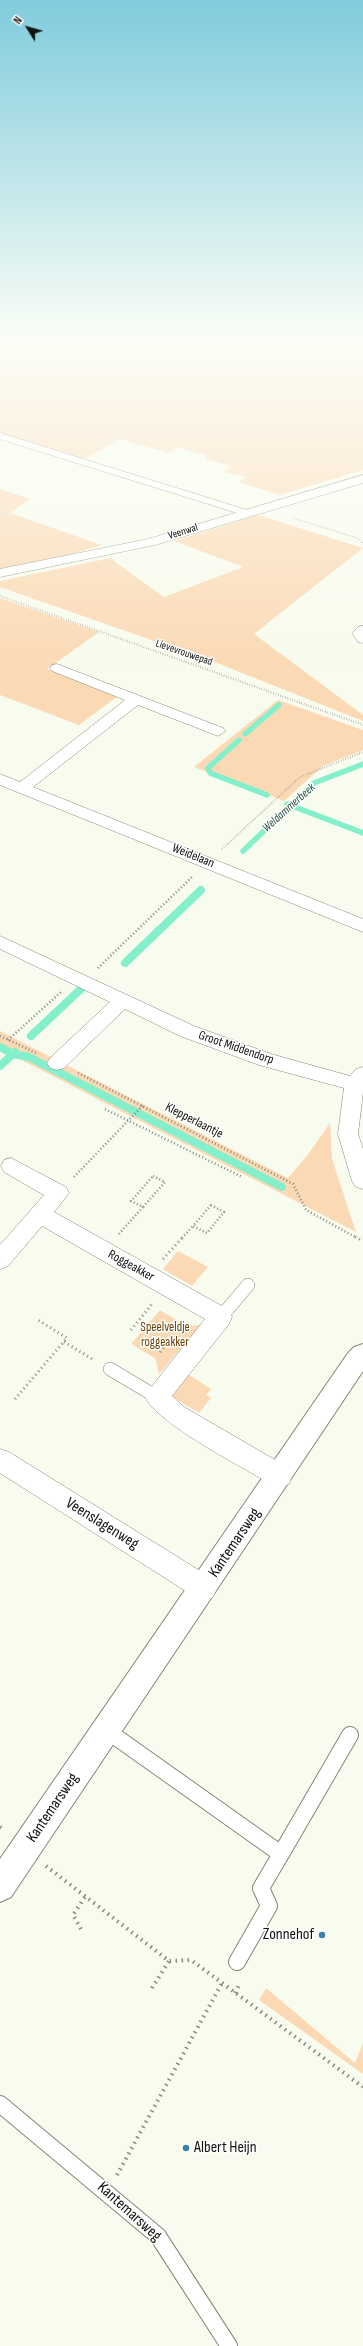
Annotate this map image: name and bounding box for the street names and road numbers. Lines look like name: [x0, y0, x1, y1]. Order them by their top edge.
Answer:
street label: Veenwal: [167, 521, 199, 543]
street label: Lievevrouwepad: [154, 637, 214, 669]
street label: Weidelaan: [169, 840, 217, 872]
street label: Groot Middendorp: [196, 1028, 276, 1068]
street label: Klepperlaantje: [162, 1100, 226, 1142]
street label: Roggeakker: [105, 1247, 157, 1285]
street label: Veenslagenweg: [62, 1494, 142, 1554]
street label: Kantemarsweg: [205, 1505, 265, 1581]
street label: Kantemarsweg: [23, 1770, 83, 1846]
street label: Kantemarsweg: [93, 2178, 165, 2246]

